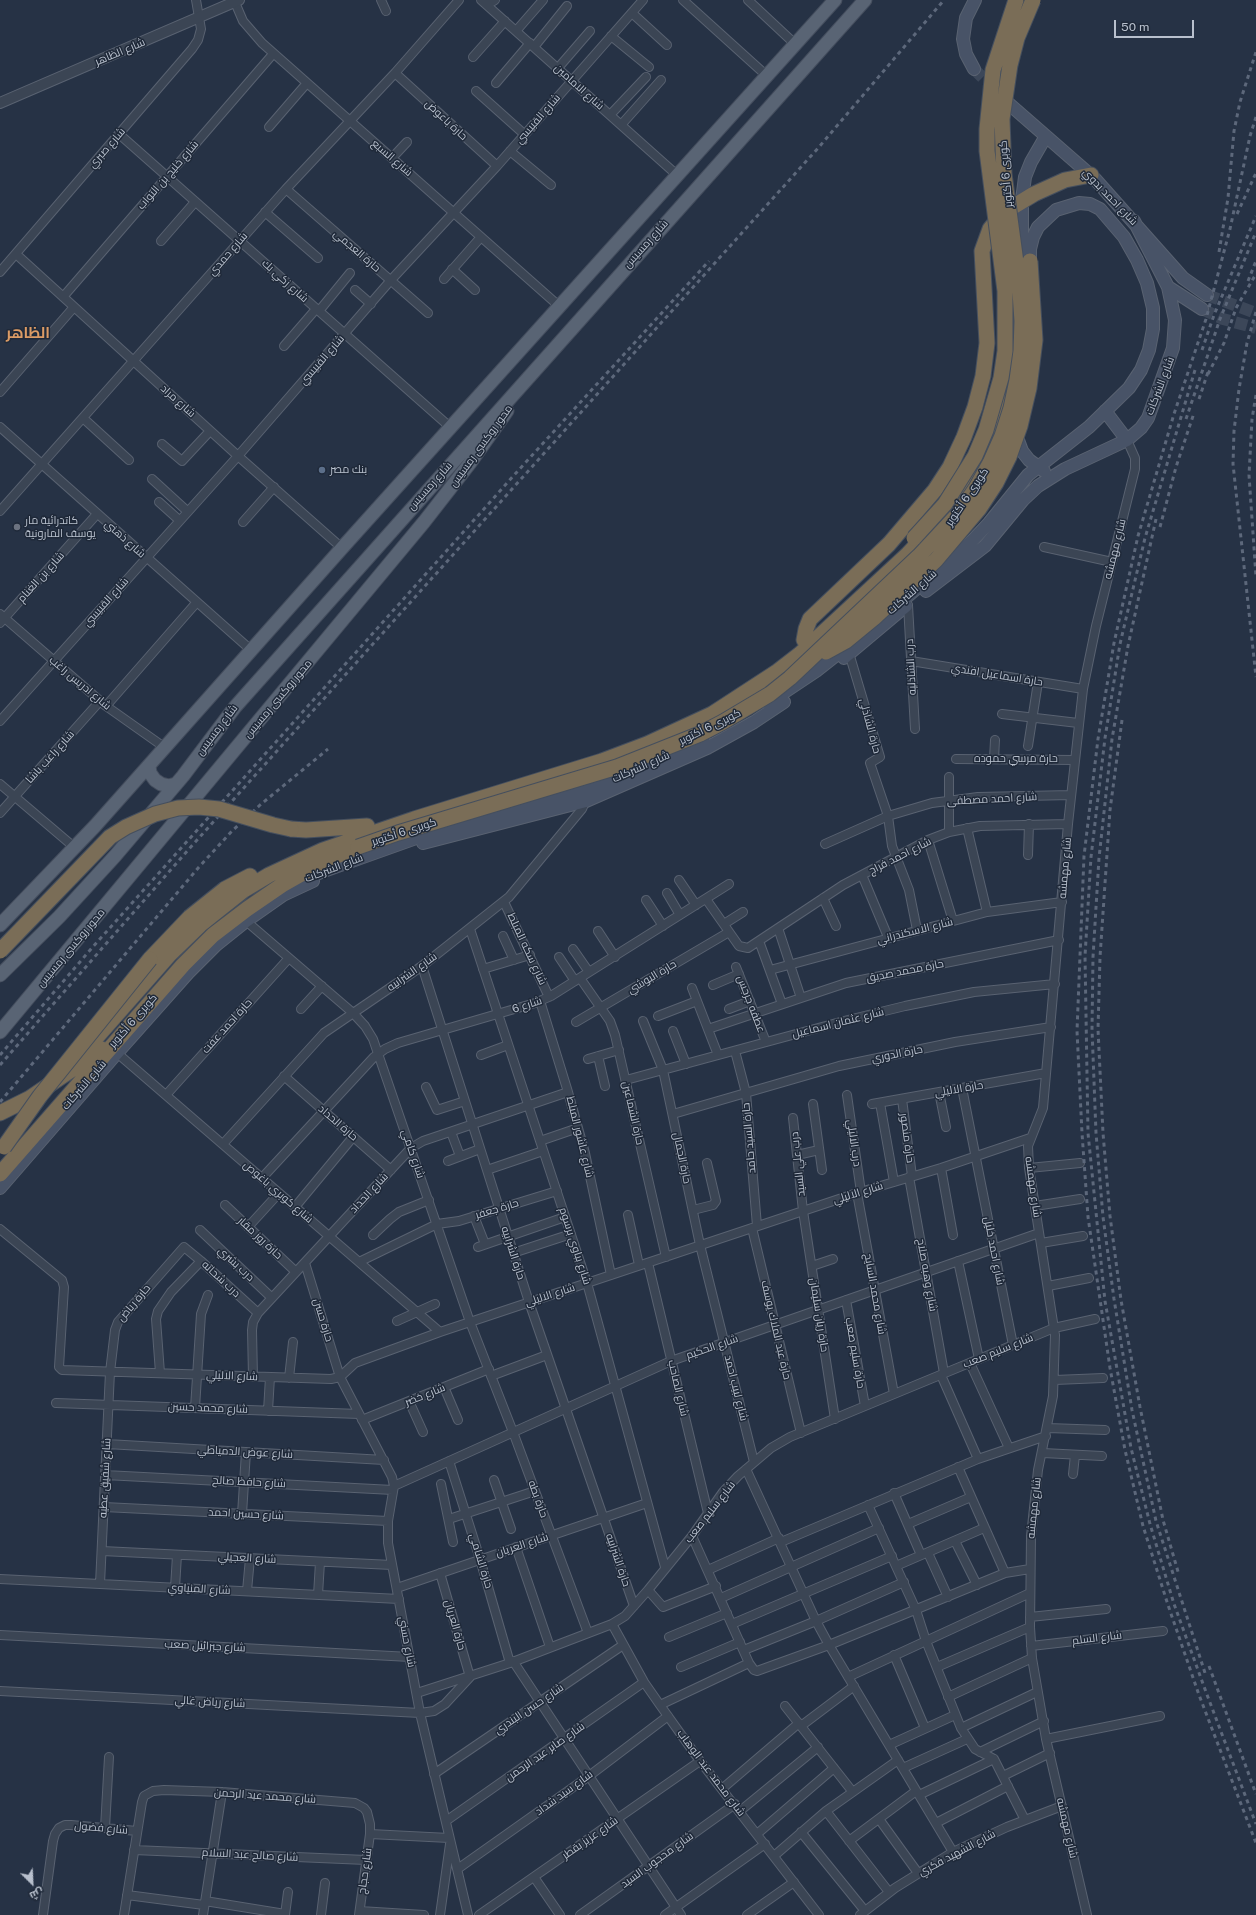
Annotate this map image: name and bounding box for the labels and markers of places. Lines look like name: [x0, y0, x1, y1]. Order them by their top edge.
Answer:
place label: بنك مصر: [330, 463, 367, 477]
marker: بنك مصر: [317, 465, 327, 475]
place label: كاتدرائية مار يوسف المارونية: [25, 514, 96, 540]
marker: كاتدرائية مار يوسف المارونية: [12, 522, 22, 532]

